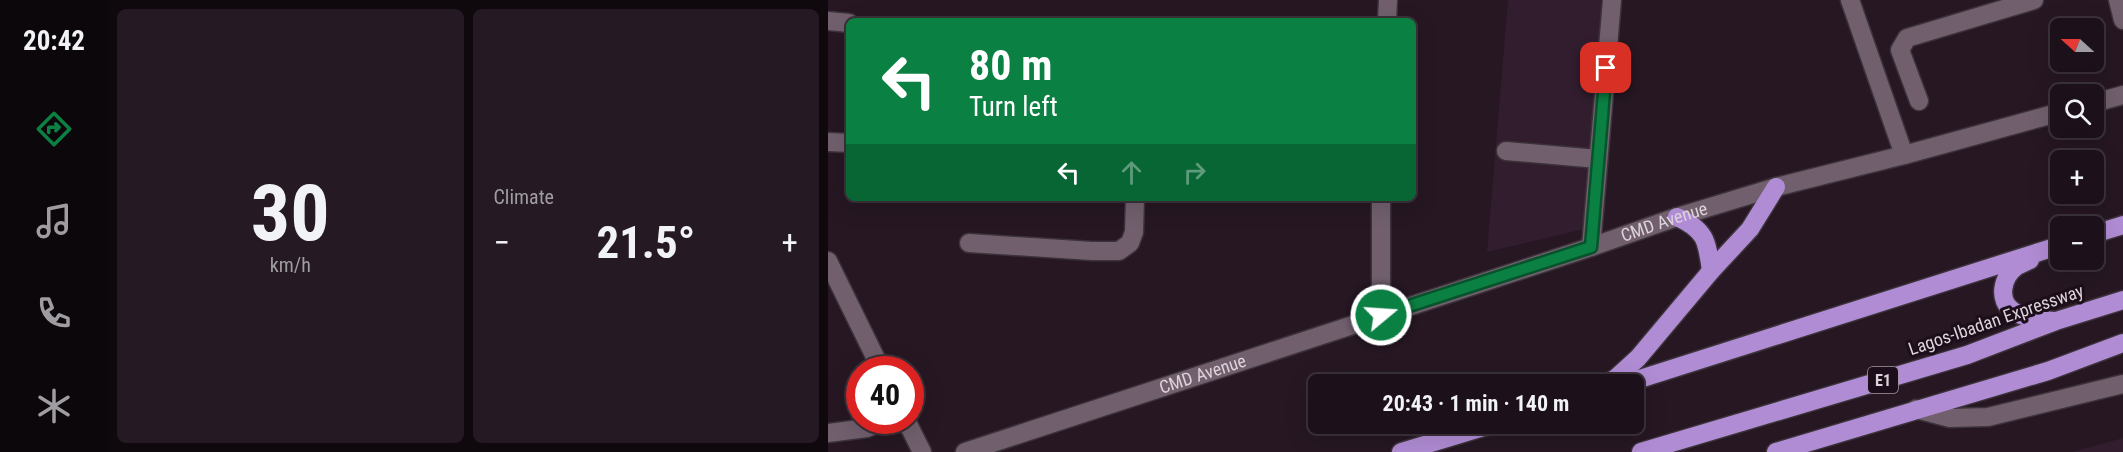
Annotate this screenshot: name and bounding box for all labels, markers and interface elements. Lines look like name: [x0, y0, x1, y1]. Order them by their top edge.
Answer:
north arrow: [2050, 18, 2104, 72]
map controls: [2050, 18, 2104, 270]
text: 20:42: [23, 25, 85, 57]
text: 80 m: [969, 41, 1052, 90]
icon: left: [870, 42, 948, 120]
pin: [1580, 42, 1631, 93]
icon: arrive: [1589, 51, 1622, 84]
button: search: [2050, 84, 2104, 138]
text: Turn left: [969, 91, 1058, 123]
icon: directions: [33, 108, 75, 150]
button: +: [2050, 150, 2104, 204]
icon: left: [1052, 156, 1085, 189]
icon: ahead: [1115, 156, 1148, 189]
icon: right: [1178, 156, 1211, 189]
text: 30: [251, 168, 330, 259]
text: Climate: [494, 185, 554, 209]
street label: CMD Avenue: [1618, 197, 1710, 246]
icon: music: [33, 200, 75, 242]
text: 21.5°: [596, 216, 695, 269]
button: −: [2050, 216, 2104, 270]
text: −: [494, 223, 510, 262]
text: +: [782, 223, 798, 262]
text: km/h: [270, 253, 311, 277]
street label: Lagos-Ibadan Expressway: [1906, 280, 2087, 359]
position arrow: [1349, 283, 1413, 347]
icon: phone: [33, 292, 75, 334]
street label: CMD Avenue: [1156, 350, 1249, 398]
speed limit sign: 40: [846, 356, 924, 434]
road number: E1: [1868, 367, 1898, 393]
icon: climate: [33, 385, 75, 427]
text: 20:43 · 1 min · 140 m: [1383, 391, 1569, 416]

